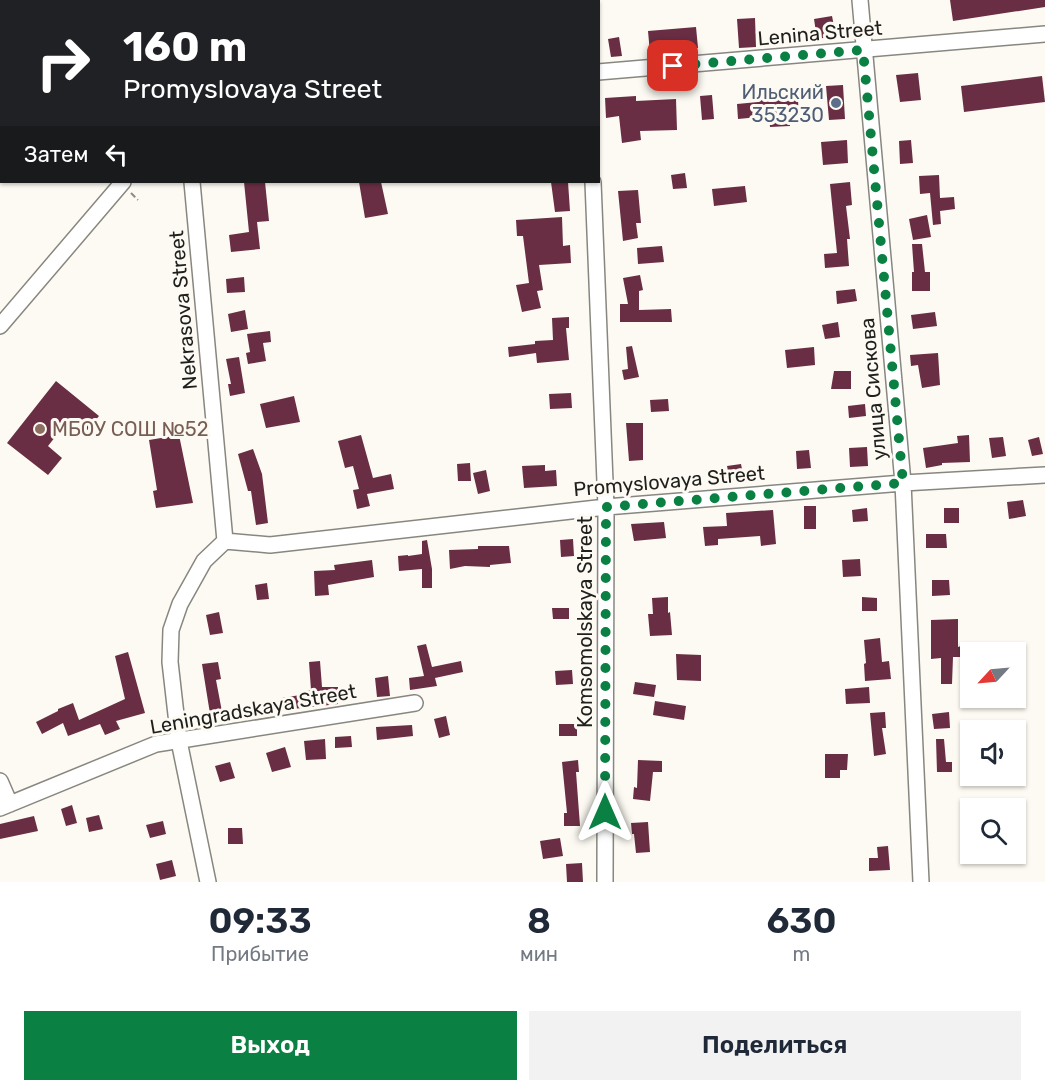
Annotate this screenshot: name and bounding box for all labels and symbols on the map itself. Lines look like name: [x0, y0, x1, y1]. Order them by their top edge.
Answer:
street label: Lenina Street: [757, 16, 884, 50]
pin: [647, 40, 698, 91]
place label: Ильский 353230: [741, 80, 824, 127]
marker: Ильский 353230: [829, 96, 843, 110]
street label: Nekrasova Street: [164, 229, 202, 391]
street label: улица Сискова: [855, 317, 891, 461]
place label: МБОУ СОШ №52: [52, 417, 208, 441]
marker: МБОУ СОШ №52: [33, 422, 47, 436]
street label: Promyslovaya Street: [572, 461, 766, 501]
street label: Komsomolskaya Street: [573, 516, 597, 728]
north arrow: [960, 642, 1026, 708]
street label: Leningradskaya Street: [148, 679, 358, 739]
position arrow: [573, 780, 637, 844]

